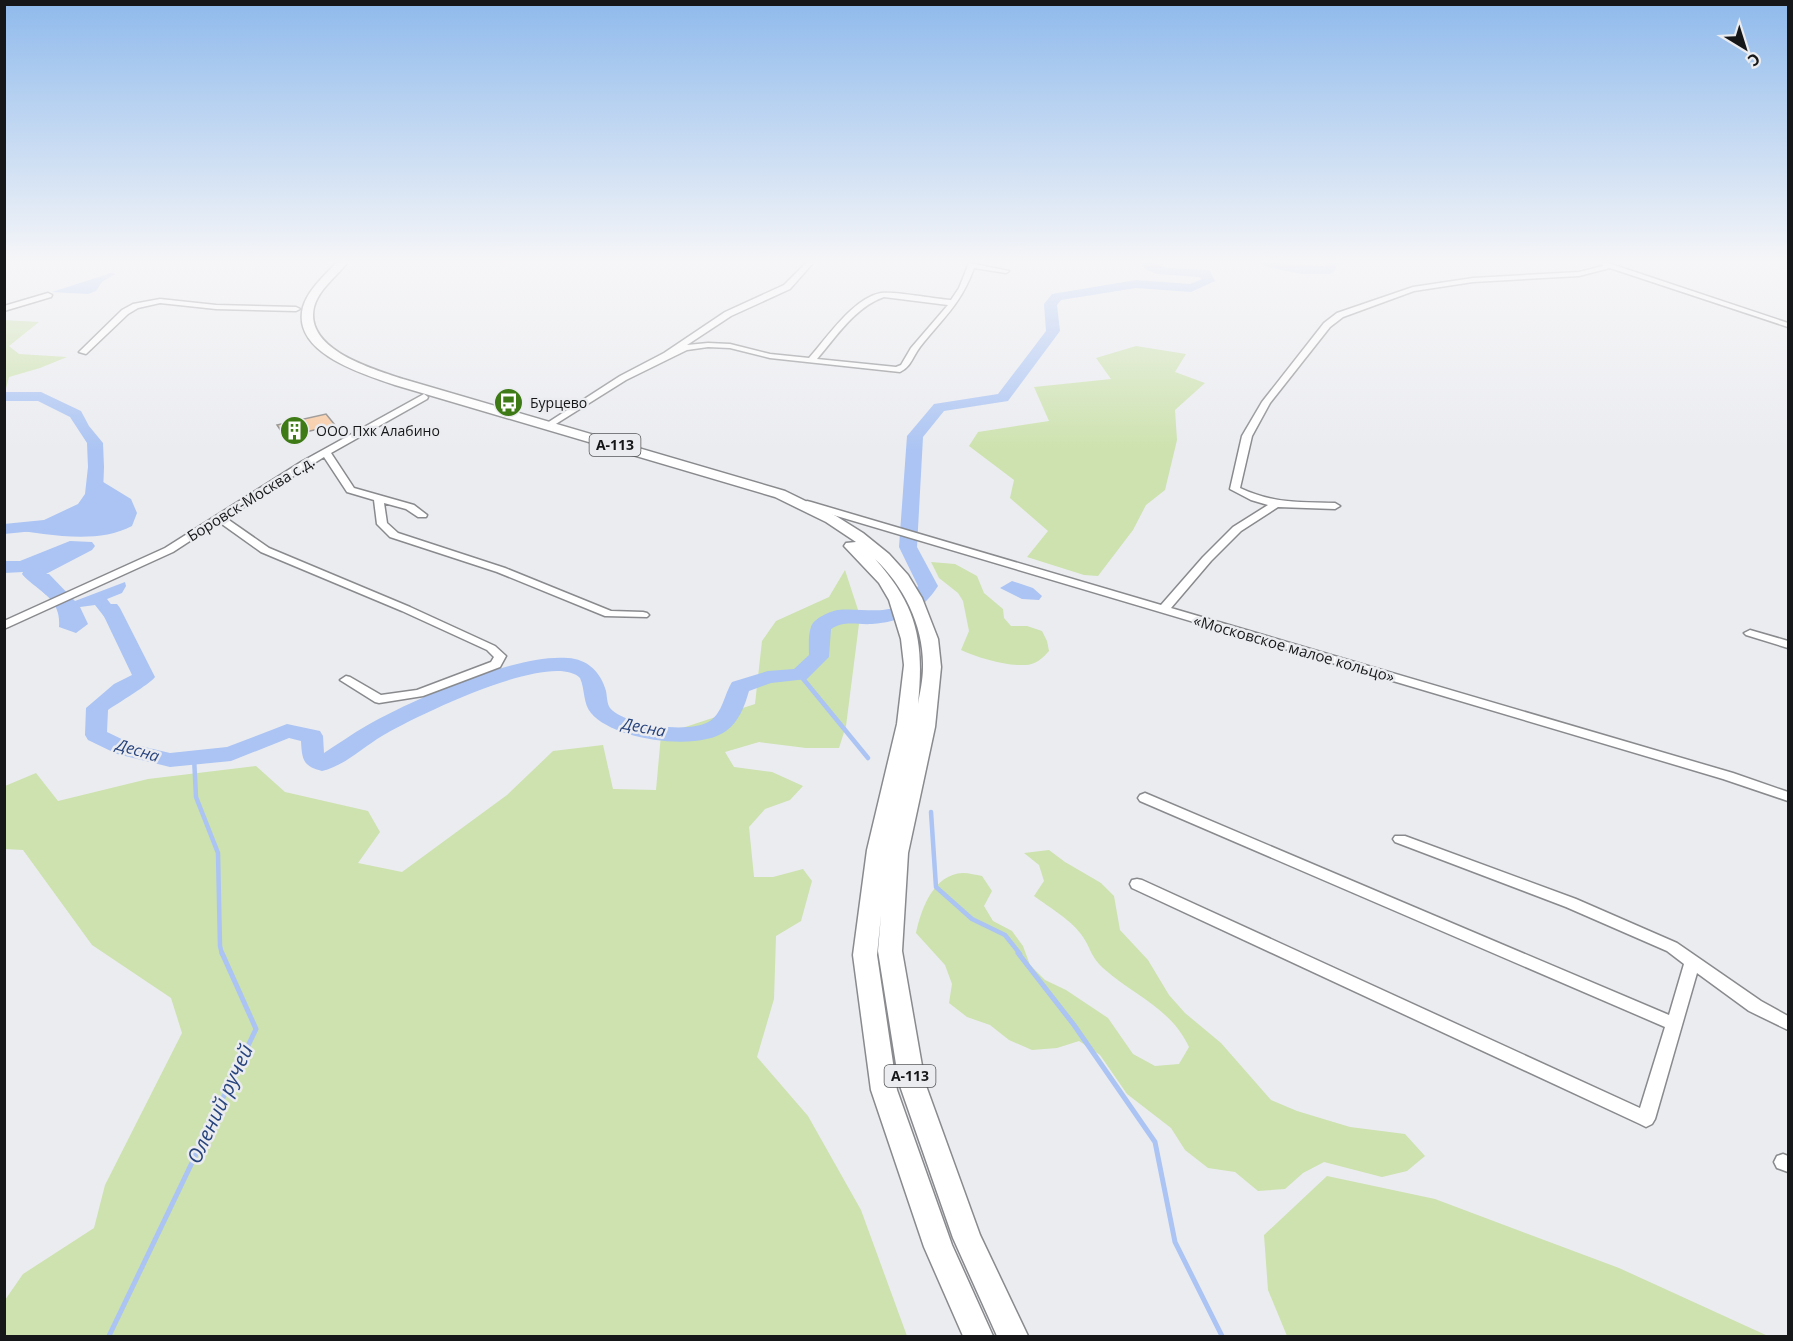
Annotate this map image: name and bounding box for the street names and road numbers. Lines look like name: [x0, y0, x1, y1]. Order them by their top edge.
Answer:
road number: А-113: [590, 434, 640, 456]
street label: Боровск-Москва с.д.: [183, 451, 318, 546]
street label: «Московское малое кольцо»: [1191, 610, 1397, 686]
road number: А-113: [884, 1065, 936, 1087]

